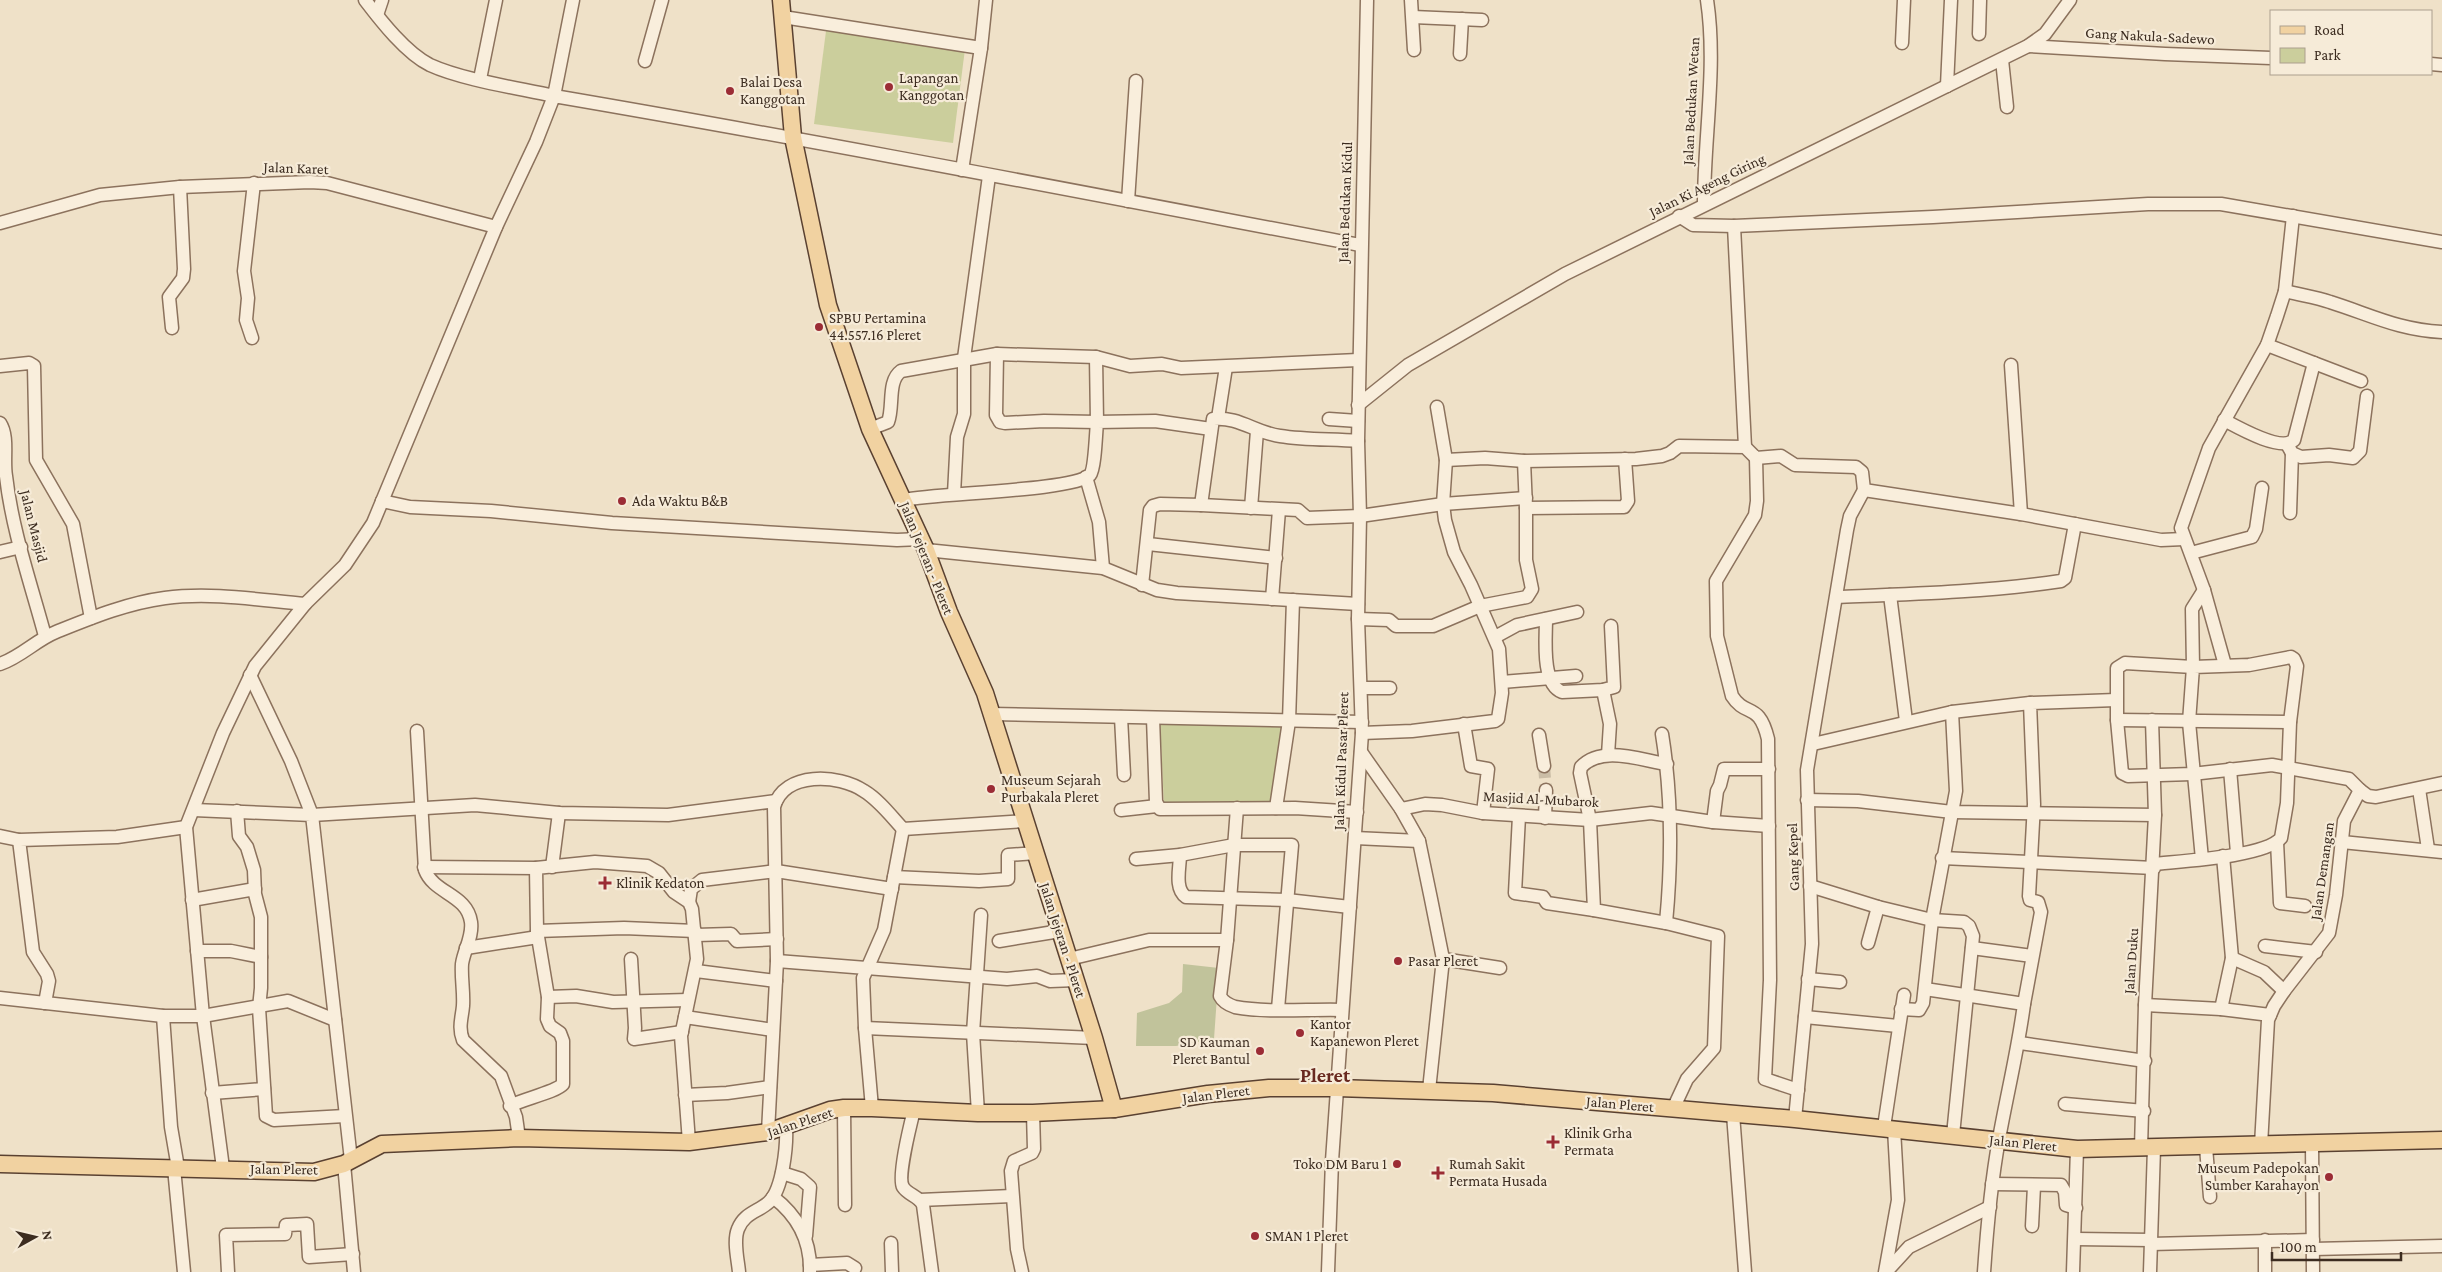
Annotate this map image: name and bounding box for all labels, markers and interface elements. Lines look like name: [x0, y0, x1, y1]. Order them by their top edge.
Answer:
legend: [2270, 10, 2432, 75]
text: Road: [2314, 22, 2345, 38]
street label: Gang Nakula-Sadewo: [2085, 25, 2215, 48]
street label: Jalan Bedukan Wetan: [1680, 37, 1703, 168]
text: Park: [2314, 47, 2341, 63]
place label: Lapangan Kanggotan: [899, 70, 964, 104]
place label: Balai Desa Kanggotan: [740, 74, 805, 108]
marker: Lapangan Kanggotan: [883, 81, 895, 93]
marker: Balai Desa Kanggotan: [724, 85, 736, 97]
street label: Jalan Bedukan Kidul: [1335, 141, 1356, 265]
street label: Jalan Ki Ageng Giring: [1645, 150, 1768, 222]
street label: Jalan Karet: [261, 159, 330, 178]
place label: SPBU Pertamina 44.557.16 Pleret: [829, 310, 926, 343]
marker: SPBU Pertamina 44.557.16 Pleret: [813, 321, 825, 333]
street label: Jalan Masjid: [16, 486, 51, 564]
place label: Ada Waktu B&B: [632, 493, 728, 509]
marker: Ada Waktu B&B: [616, 495, 628, 507]
street label: Jalan Jejeran - Pleret: [895, 497, 957, 618]
street label: Jalan Kidul Pasar Pleret: [1331, 691, 1352, 832]
place label: Museum Sejarah Purbakala Pleret: [1001, 772, 1101, 805]
marker: Museum Sejarah Purbakala Pleret: [985, 783, 997, 795]
street label: Masjid Al-Mubarok: [1482, 788, 1600, 811]
street label: Jalan Demangan: [2307, 821, 2338, 923]
street label: Gang Kepel: [1784, 823, 1803, 891]
place label: Klinik Kedaton: [616, 875, 705, 891]
marker: Klinik Kedaton: [598, 876, 612, 890]
street label: Jalan Jejeran - Pleret: [1035, 878, 1090, 1001]
street label: Jalan Duku: [2121, 927, 2142, 997]
place label: Pasar Pleret: [1408, 953, 1479, 969]
marker: Pasar Pleret: [1392, 955, 1404, 967]
place label: Kantor Kapanewon Pleret: [1310, 1016, 1420, 1050]
marker: Kantor Kapanewon Pleret: [1294, 1027, 1306, 1039]
place label: SD Kauman Pleret Bantul: [1172, 1034, 1250, 1067]
marker: SD Kauman Pleret Bantul: [1254, 1045, 1266, 1057]
district label: Pleret: [1300, 1064, 1351, 1086]
street label: Jalan Pleret: [1179, 1082, 1252, 1107]
street label: Jalan Pleret: [1583, 1093, 1655, 1116]
street label: Jalan Pleret: [763, 1104, 836, 1142]
place label: Klinik Grha Permata: [1564, 1125, 1632, 1158]
street label: Jalan Pleret: [1986, 1131, 2059, 1156]
marker: Klinik Grha Permata: [1546, 1135, 1560, 1149]
place label: Toko DM Baru 1: [1293, 1156, 1387, 1172]
place label: Rumah Sakit Permata Husada: [1449, 1156, 1547, 1189]
marker: Toko DM Baru 1: [1391, 1158, 1403, 1170]
street label: Jalan Pleret: [248, 1160, 319, 1179]
place label: Museum Padepokan Sumber Karahayon: [2197, 1160, 2319, 1194]
marker: Rumah Sakit Permata Husada: [1431, 1166, 1445, 1180]
marker: Museum Padepokan Sumber Karahayon: [2323, 1171, 2335, 1183]
north arrow: [10, 1212, 60, 1262]
place label: SMAN 1 Pleret: [1265, 1228, 1349, 1244]
text: N: [39, 1229, 57, 1241]
marker: SMAN 1 Pleret: [1249, 1230, 1261, 1242]
scale bar: [2272, 1230, 2401, 1262]
text: 100 m: [2280, 1239, 2317, 1255]

